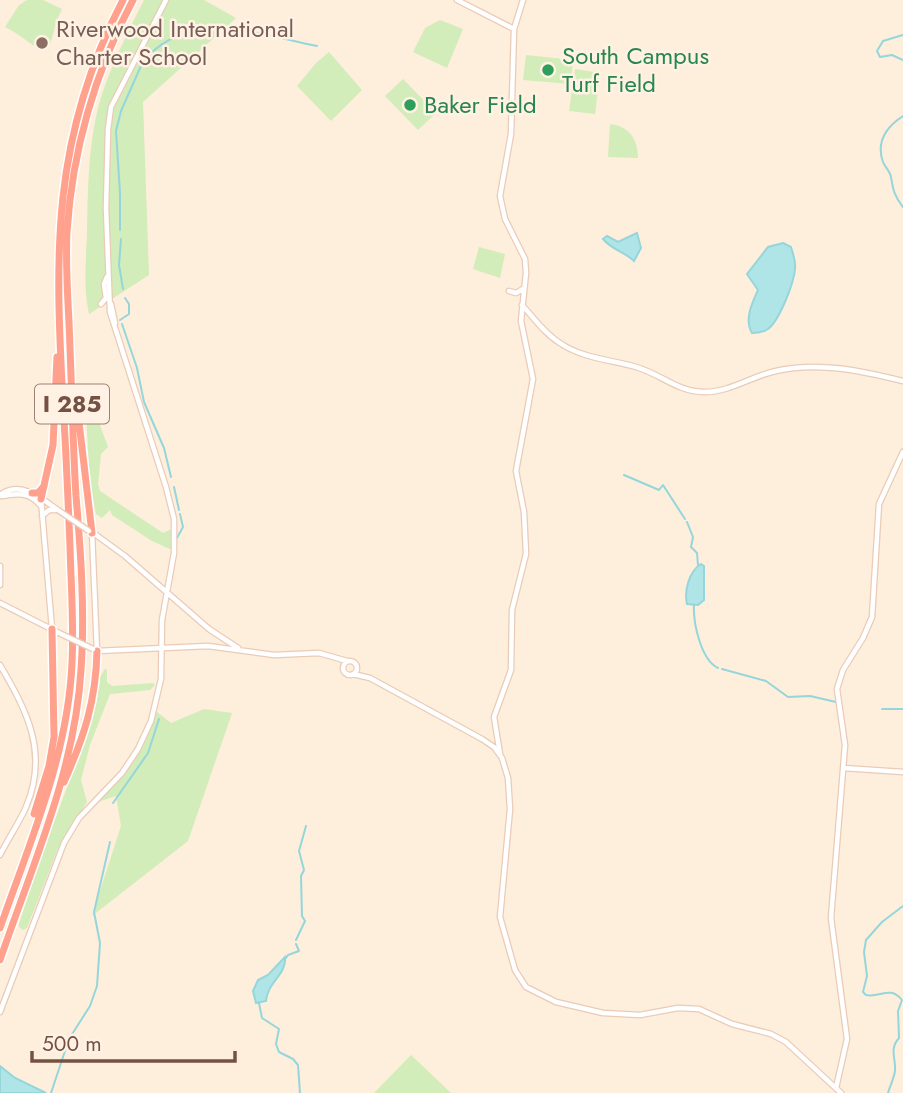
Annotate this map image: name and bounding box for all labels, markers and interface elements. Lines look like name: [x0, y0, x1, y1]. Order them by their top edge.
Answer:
place label: Riverwood International Charter School: [56, 11, 294, 74]
marker: Riverwood International Charter School: [34, 35, 50, 51]
place label: South Campus Turf Field: [562, 38, 709, 101]
marker: South Campus Turf Field: [540, 62, 556, 78]
place label: Baker Field: [424, 87, 537, 122]
marker: Baker Field: [402, 97, 418, 113]
road number: I 285: [35, 384, 109, 424]
scale bar: [32, 1020, 234, 1064]
text: 500 m: [42, 1029, 102, 1059]

